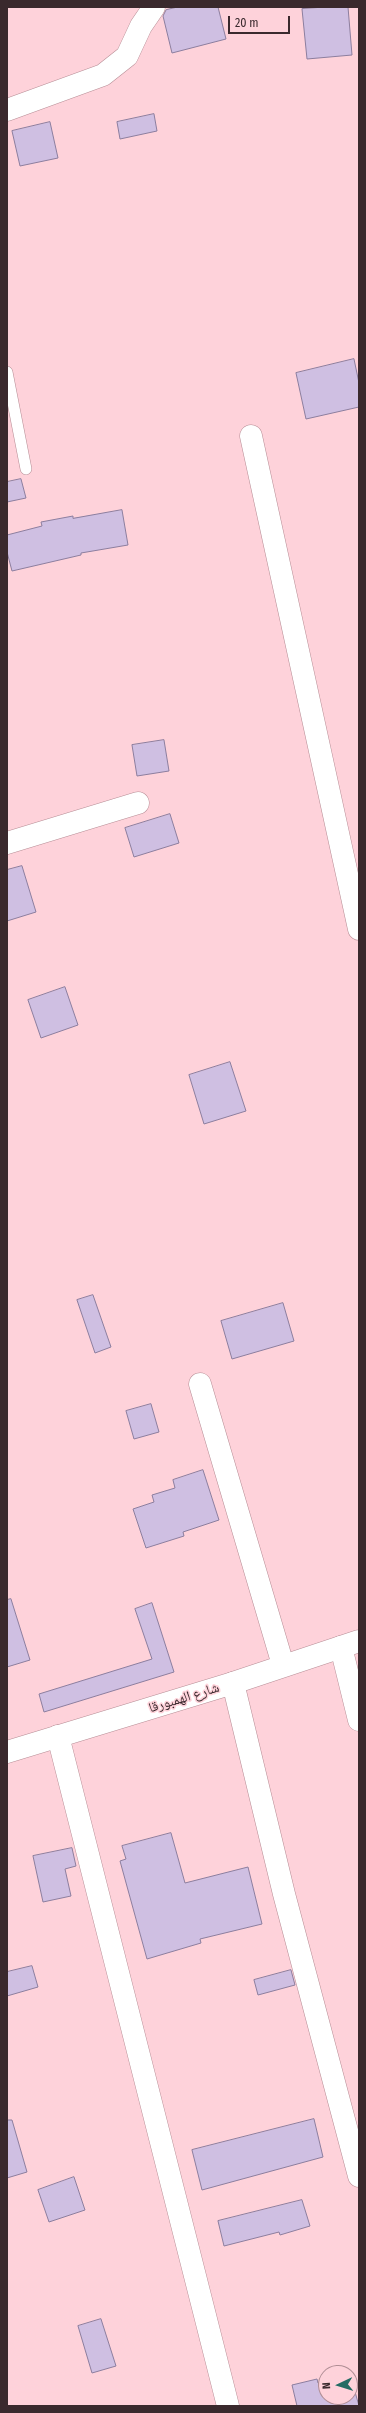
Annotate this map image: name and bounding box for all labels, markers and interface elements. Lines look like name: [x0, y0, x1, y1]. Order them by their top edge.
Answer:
scale bar: [230, 8, 292, 34]
text: 20 m: [235, 16, 259, 30]
street label: شارع الهمبورقا: [147, 1679, 221, 1717]
north arrow: [318, 2365, 358, 2405]
text: N: [320, 2382, 333, 2390]

